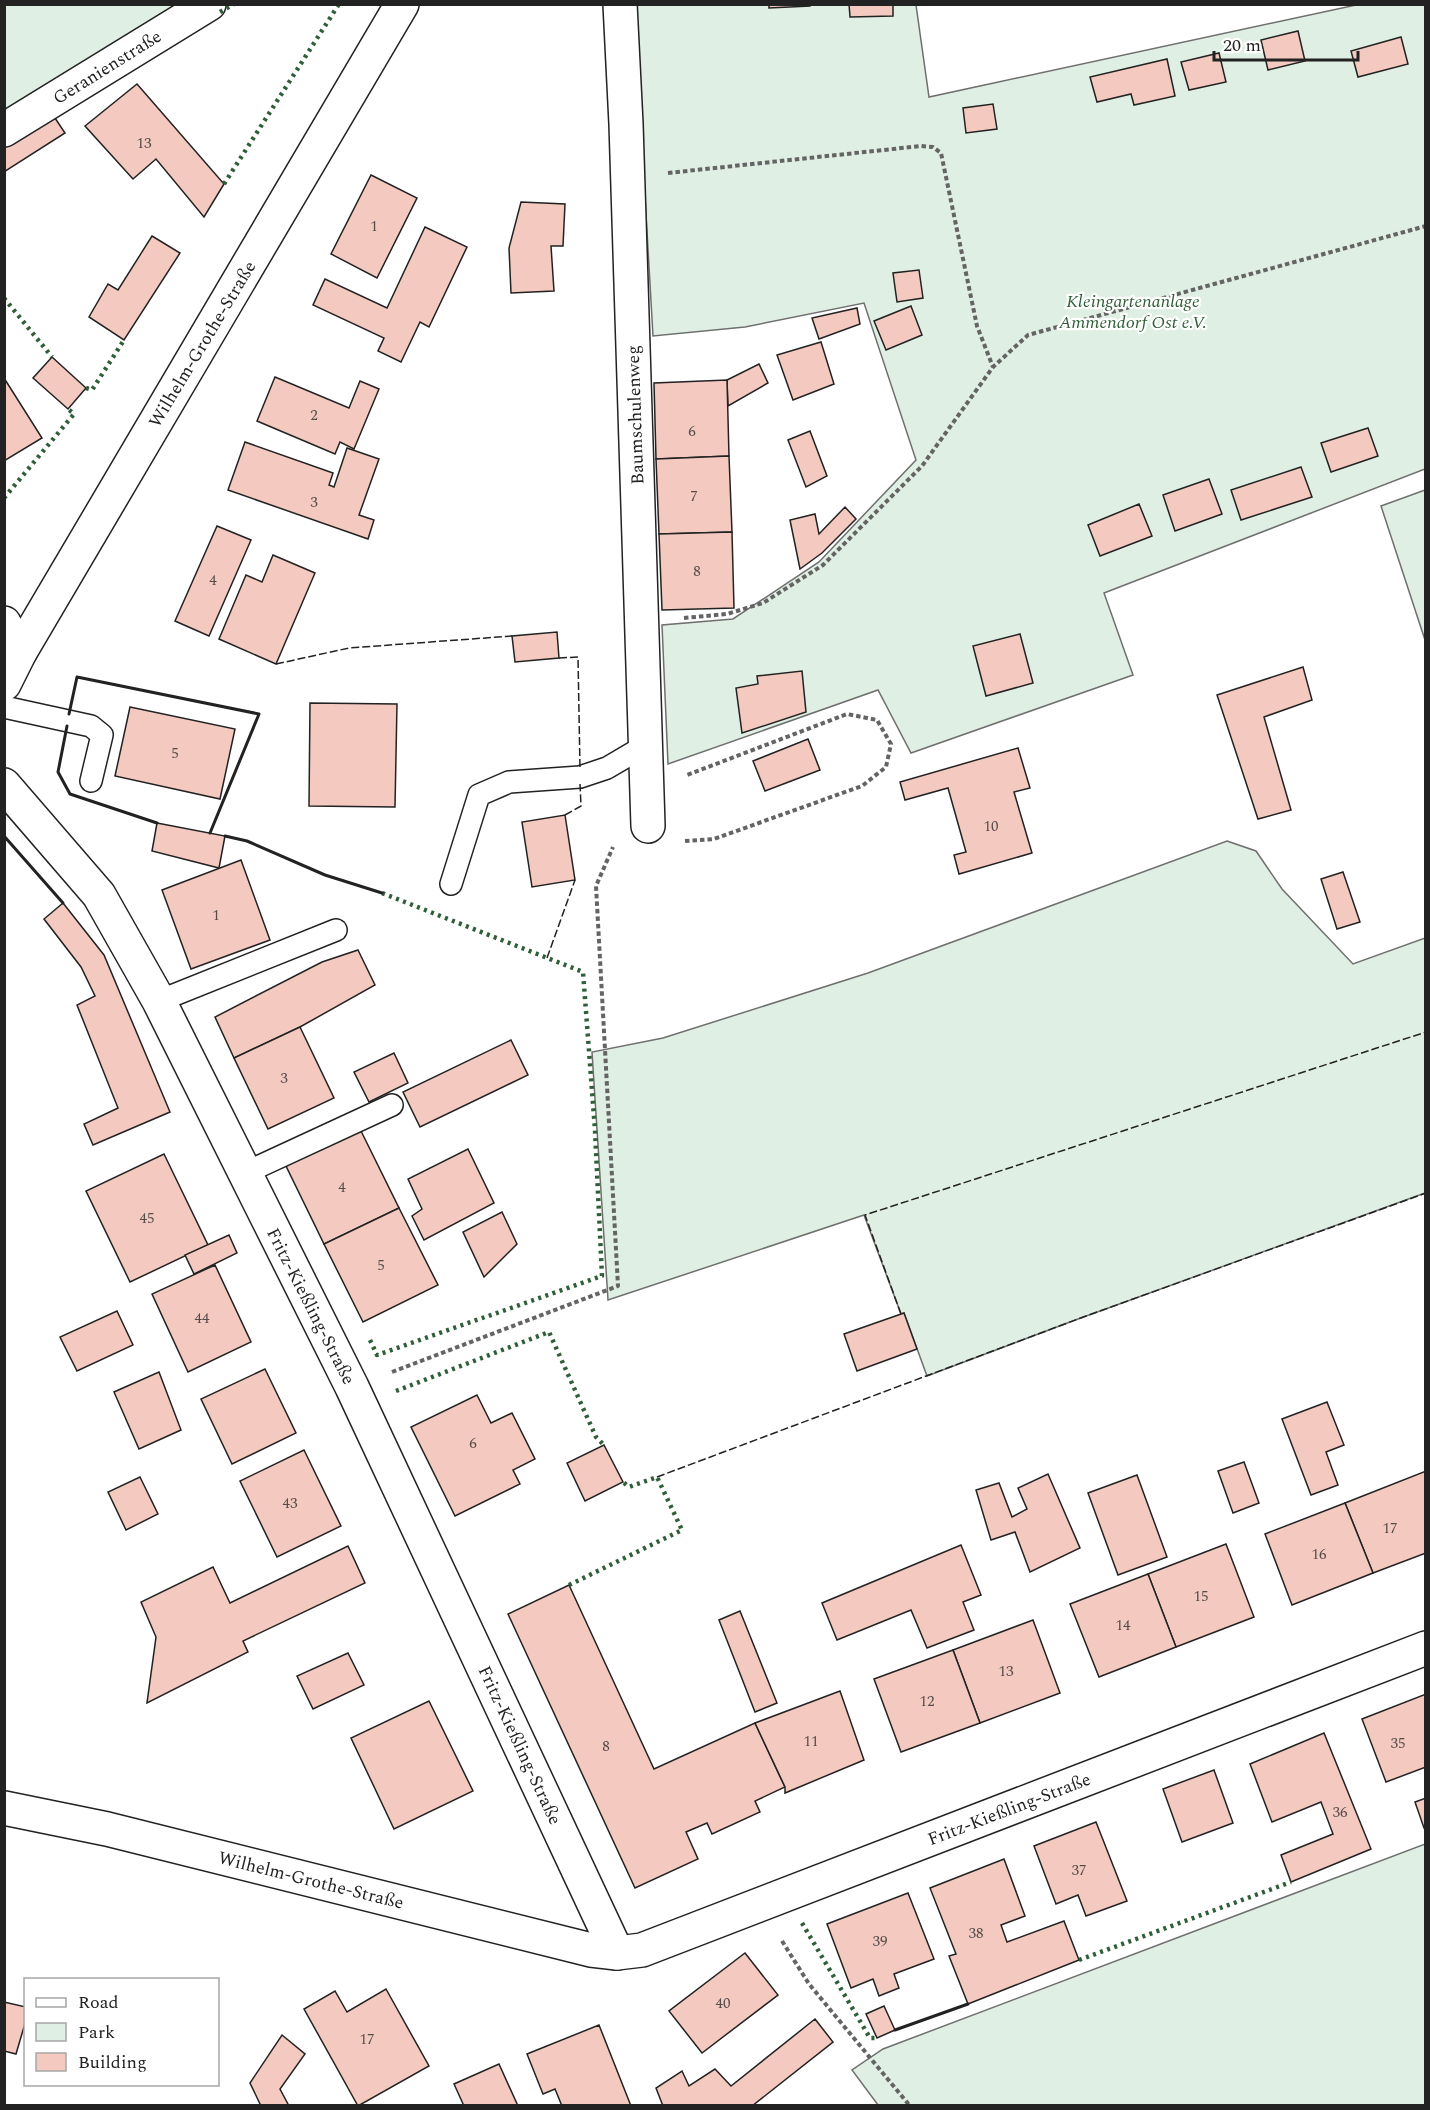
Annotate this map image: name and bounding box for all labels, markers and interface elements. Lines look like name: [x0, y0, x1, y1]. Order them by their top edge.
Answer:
street label: Geranienstraße: [48, 23, 167, 112]
scale bar: [1214, 24, 1358, 62]
text: 20 m: [1223, 32, 1261, 59]
house number: 13: [136, 132, 152, 155]
house number: 1: [370, 215, 378, 238]
street label: Wilhelm-Grothe-Straße: [142, 256, 263, 433]
park label: Kleingartenanlage Ammendorf Ost e.V.: [1058, 288, 1207, 336]
street label: Baumschulenweg: [620, 345, 651, 485]
house number: 2: [310, 404, 318, 427]
house number: 6: [688, 420, 696, 443]
house number: 7: [690, 485, 698, 508]
house number: 3: [310, 491, 318, 514]
house number: 8: [693, 560, 701, 583]
house number: 4: [209, 569, 217, 592]
house number: 5: [171, 742, 179, 765]
house number: 10: [983, 815, 999, 838]
house number: 1: [212, 904, 220, 927]
house number: 3: [280, 1067, 288, 1090]
house number: 4: [338, 1176, 346, 1199]
house number: 45: [139, 1207, 155, 1230]
street label: Fritz-Kießling-Straße: [259, 1223, 362, 1389]
house number: 5: [377, 1254, 385, 1277]
house number: 44: [194, 1307, 210, 1330]
house number: 6: [469, 1432, 477, 1455]
house number: 43: [282, 1492, 298, 1515]
house number: 17: [1382, 1517, 1398, 1540]
house number: 16: [1311, 1543, 1327, 1566]
house number: 15: [1193, 1585, 1209, 1608]
house number: 14: [1115, 1614, 1131, 1637]
house number: 13: [998, 1660, 1014, 1683]
street label: Fritz-Kießling-Straße: [471, 1661, 568, 1829]
house number: 12: [919, 1690, 935, 1713]
house number: 11: [803, 1730, 819, 1753]
house number: 35: [1390, 1732, 1406, 1755]
house number: 8: [602, 1735, 610, 1758]
street label: Fritz-Kießling-Straße: [924, 1766, 1095, 1853]
house number: 36: [1332, 1801, 1348, 1824]
street label: Wilhelm-Grothe-Straße: [215, 1844, 406, 1917]
house number: 37: [1071, 1859, 1087, 1882]
house number: 38: [968, 1922, 984, 1945]
house number: 39: [872, 1930, 888, 1953]
legend: [24, 1978, 219, 2086]
text: Road: [78, 1989, 119, 2016]
house number: 40: [715, 1992, 731, 2015]
text: Park: [78, 2019, 115, 2046]
house number: 17: [359, 2028, 375, 2051]
text: Building: [78, 2049, 147, 2076]

